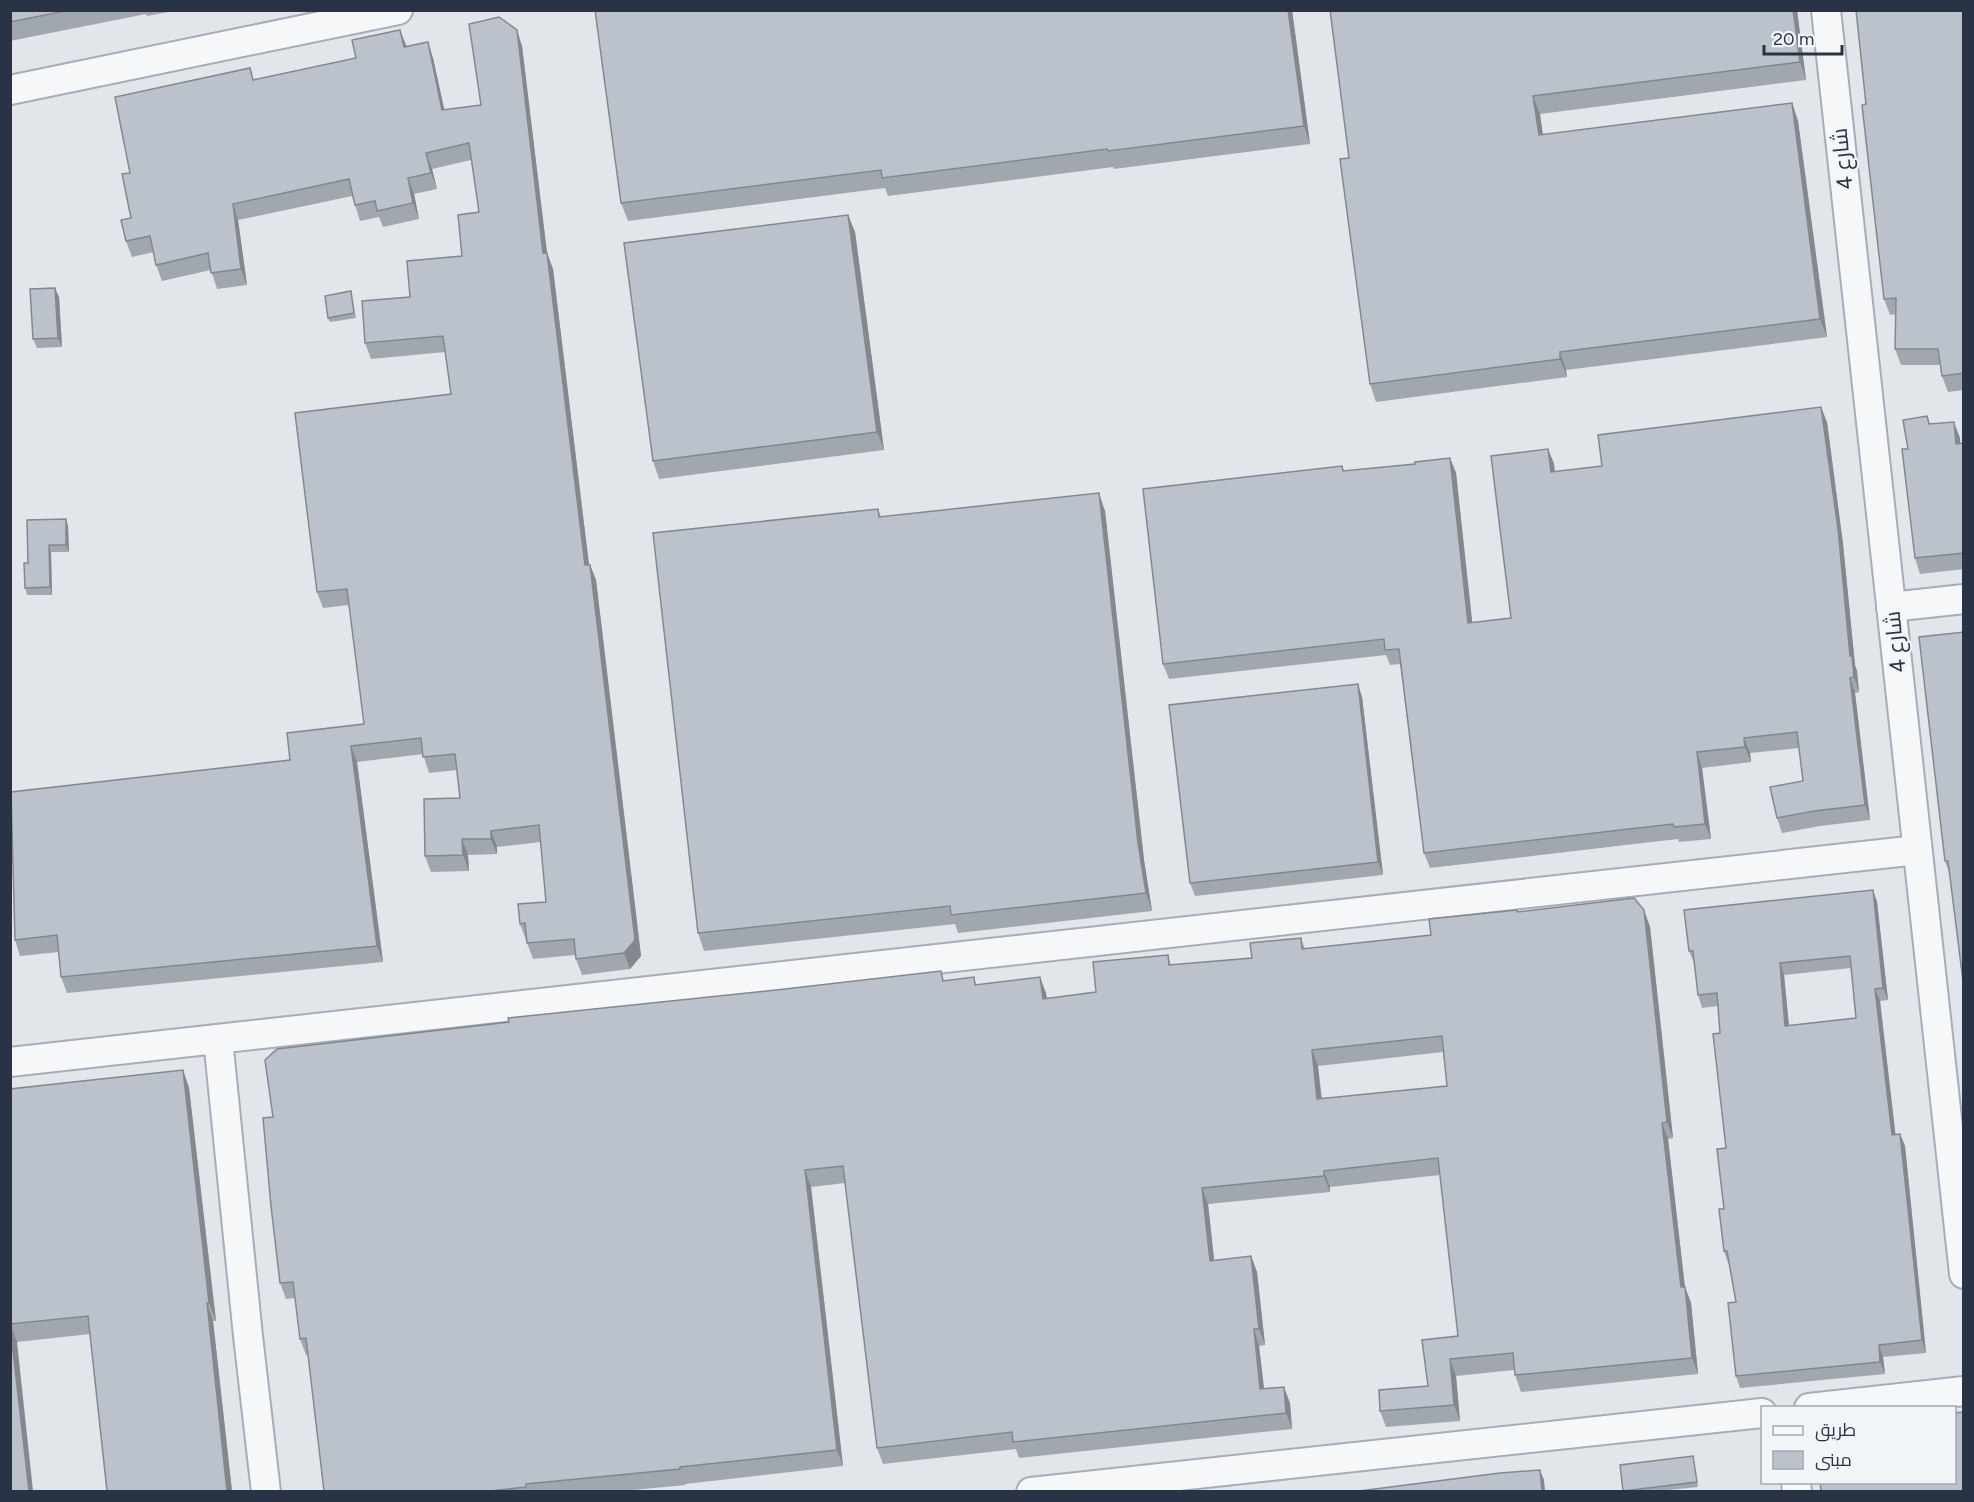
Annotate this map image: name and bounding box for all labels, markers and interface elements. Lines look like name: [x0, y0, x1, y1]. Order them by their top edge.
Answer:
scale bar: [1764, 18, 1842, 56]
text: 20 m: [1773, 28, 1814, 50]
street label: شارع 4: [1825, 127, 1860, 191]
street label: شارع 4: [1878, 610, 1913, 674]
legend: [1761, 1406, 1956, 1484]
text: طريق: [1815, 1419, 1856, 1442]
text: مبنى: [1815, 1449, 1852, 1471]

